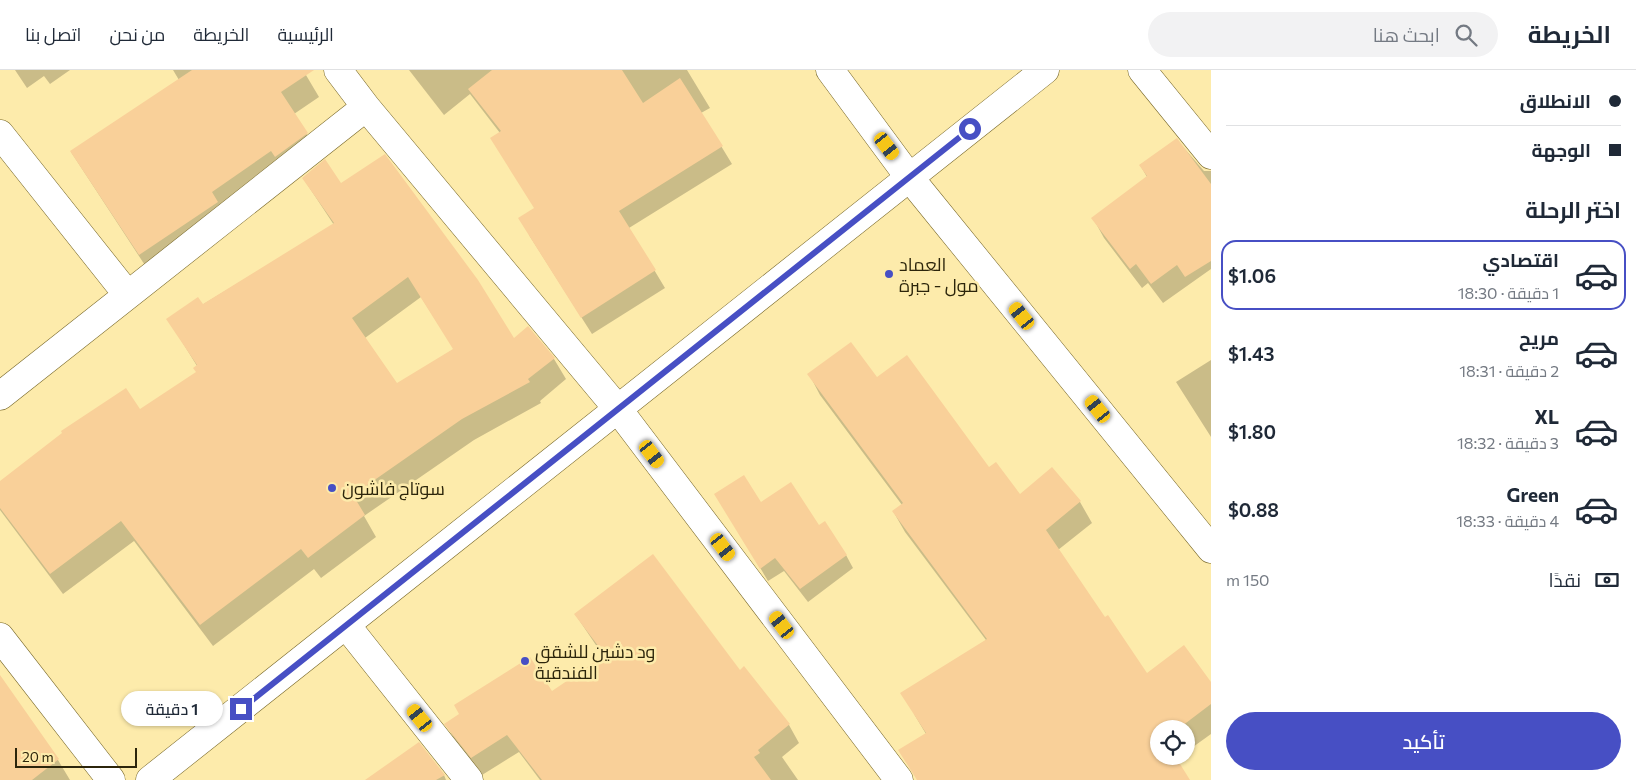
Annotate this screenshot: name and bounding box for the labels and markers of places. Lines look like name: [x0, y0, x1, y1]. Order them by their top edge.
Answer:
place label: العماد مول - جبرة: [899, 253, 979, 297]
marker: العماد مول - جبرة: [883, 268, 895, 280]
place label: سوتاج فاشون: [342, 477, 445, 501]
marker: سوتاج فاشون: [326, 482, 338, 494]
place label: ود دشين للشقق الفندقية: [535, 640, 655, 683]
marker: ود دشين للشقق الفندقية: [519, 655, 531, 667]

